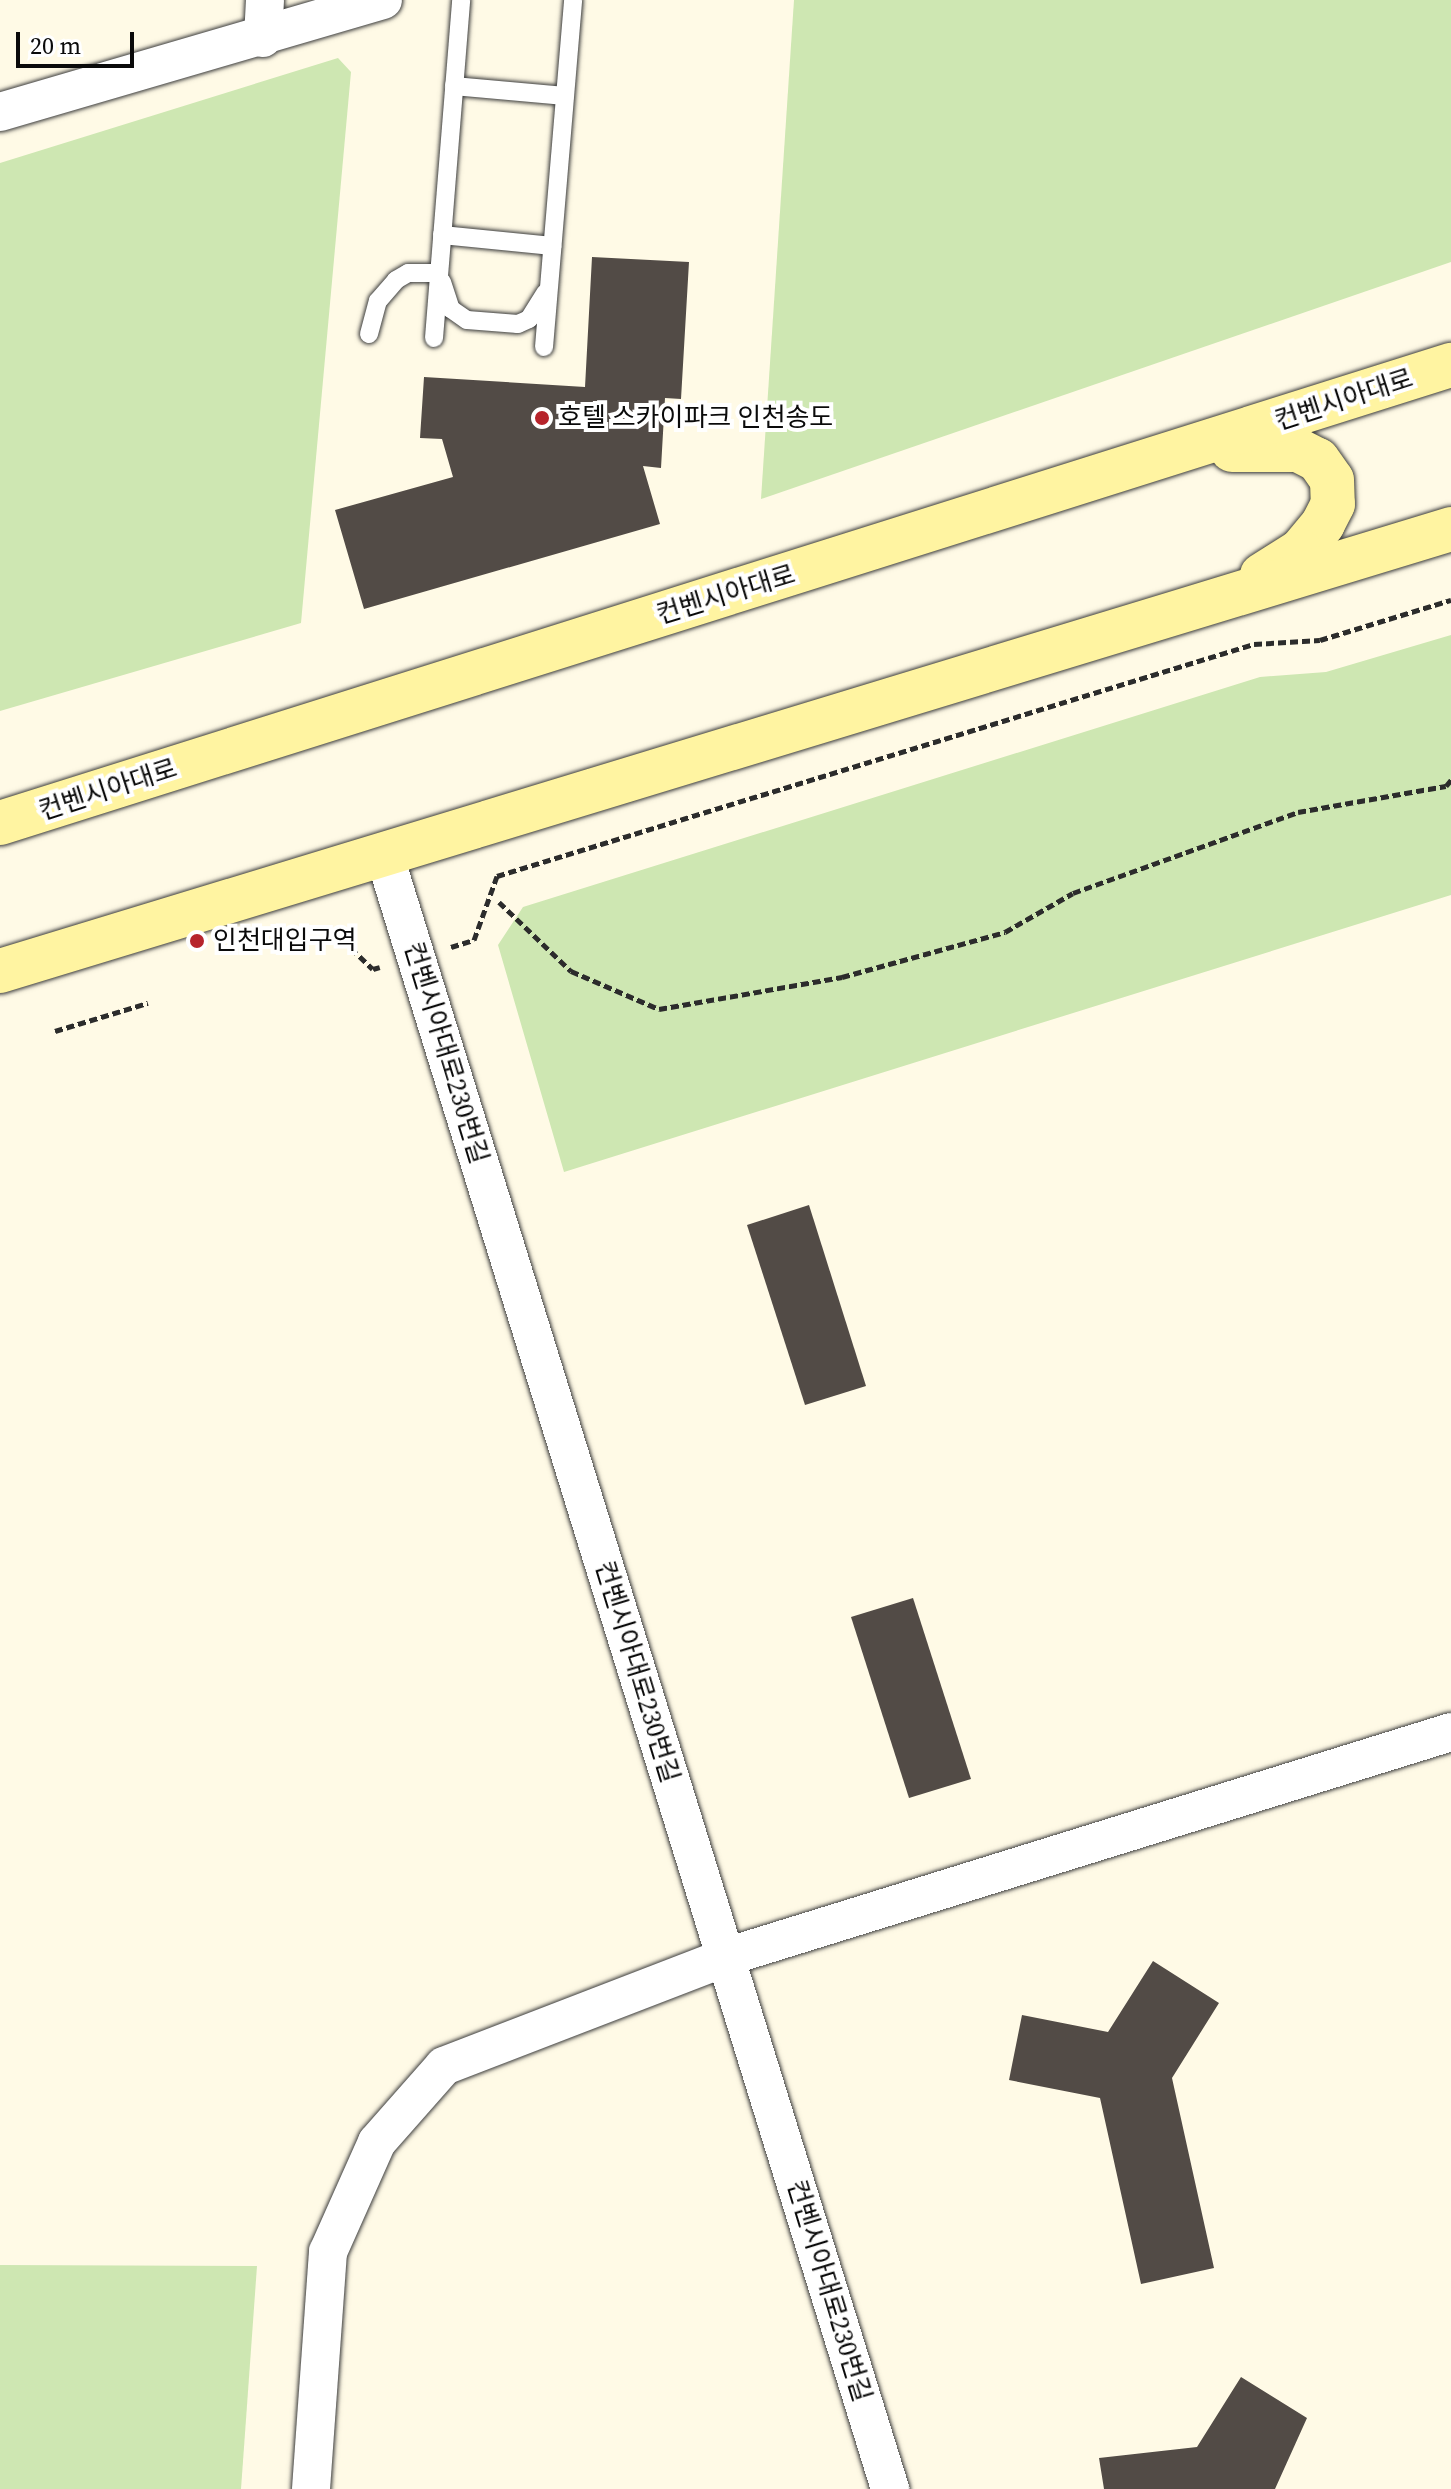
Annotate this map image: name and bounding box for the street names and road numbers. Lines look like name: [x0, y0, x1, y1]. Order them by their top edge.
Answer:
street label: 컨벤시아대로: [1271, 363, 1417, 437]
street label: 컨벤시아대로: [653, 559, 799, 631]
street label: 컨벤시아대로: [35, 753, 181, 827]
street label: 컨벤시아대로230번길: [397, 938, 495, 1168]
street label: 컨벤시아대로230번길: [588, 1557, 686, 1787]
street label: 컨벤시아대로230번길: [780, 2176, 878, 2406]

